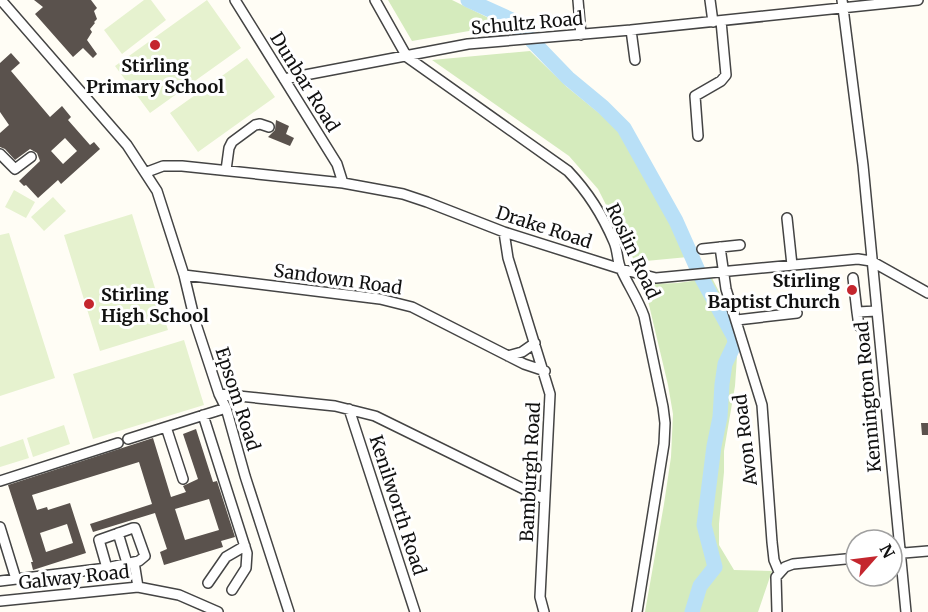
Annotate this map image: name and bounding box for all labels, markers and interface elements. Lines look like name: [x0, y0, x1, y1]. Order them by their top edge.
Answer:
street label: Schultz Road: [470, 7, 584, 39]
street label: Dunbar Road: [265, 28, 345, 136]
marker: Stirling Primary School: [148, 38, 162, 52]
place label: Stirling Primary School: [86, 54, 224, 98]
street label: Roslin Road: [601, 200, 665, 303]
street label: Drake Road: [493, 201, 595, 253]
street label: Sandown Road: [272, 259, 404, 299]
place label: Stirling Baptist Church: [708, 269, 840, 313]
place label: Stirling High School: [101, 283, 209, 327]
marker: Stirling Baptist Church: [845, 283, 859, 297]
marker: Stirling High School: [82, 297, 96, 311]
street label: Kennington Road: [850, 320, 886, 473]
street label: Epsom Road: [210, 344, 266, 454]
street label: Avon Road: [728, 393, 762, 488]
street label: Bamburgh Road: [515, 401, 545, 543]
street label: Kenilworth Road: [365, 432, 431, 578]
north arrow: [844, 528, 904, 588]
text: N: [875, 541, 899, 562]
street label: Galway Road: [18, 560, 131, 594]

